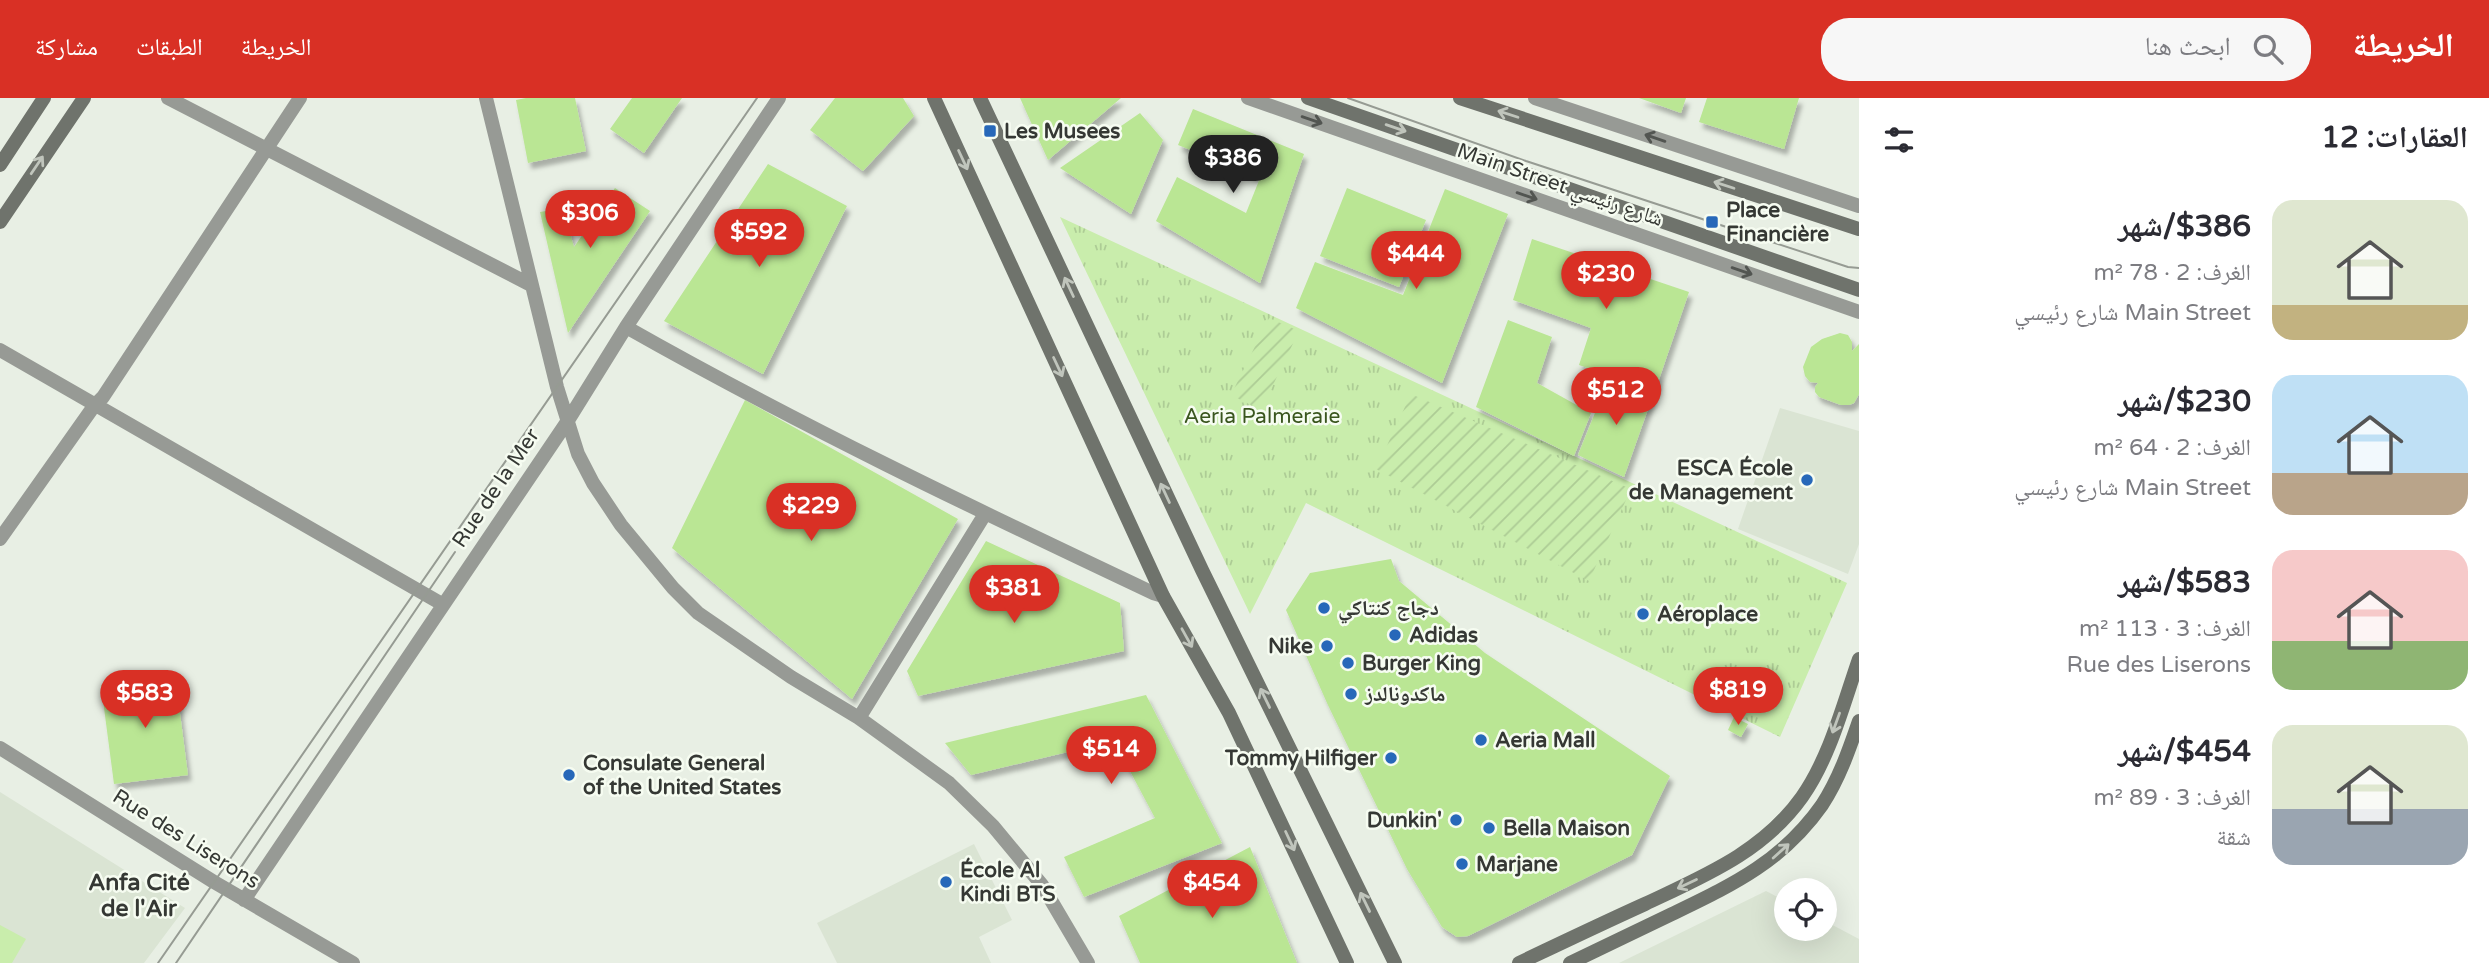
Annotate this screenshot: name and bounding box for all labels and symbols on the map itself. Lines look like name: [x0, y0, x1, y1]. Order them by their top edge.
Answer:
one-way arrow: [1498, 107, 1520, 119]
one-way arrow: [1301, 115, 1323, 127]
place label: Les Musees: [1004, 119, 1120, 144]
marker: Les Musees: [982, 123, 998, 139]
one-way arrow: [1384, 123, 1406, 135]
one-way arrow: [1644, 131, 1666, 143]
pin: $386: [1192, 136, 1274, 195]
street label: Main Street شارع رئيسي: [1453, 138, 1666, 235]
one-way arrow: [957, 149, 970, 170]
one-way arrow: [30, 156, 45, 175]
one-way arrow: [1714, 177, 1736, 190]
pin: $306: [549, 190, 631, 250]
one-way arrow: [1515, 191, 1537, 203]
place label: Place Financière: [1726, 198, 1829, 247]
pin: $592: [718, 209, 800, 269]
marker: Place Financière: [1704, 214, 1720, 230]
pin: $444: [1375, 232, 1457, 291]
pin: $230: [1565, 252, 1647, 311]
one-way arrow: [1730, 266, 1752, 278]
one-way arrow: [1062, 277, 1075, 298]
one-way arrow: [1052, 356, 1065, 377]
pin: $512: [1575, 368, 1657, 427]
park label: Aeria Palmeraie: [1184, 404, 1340, 429]
street label: Rue de la Mer: [447, 424, 545, 552]
place label: ESCA École de Management: [1629, 455, 1793, 505]
marker: ESCA École de Management: [1799, 472, 1815, 488]
one-way arrow: [1158, 483, 1172, 504]
pin: $229: [770, 484, 852, 543]
pin: $381: [973, 566, 1055, 625]
place label: دجاج كنتاكي: [1338, 596, 1439, 624]
marker: دجاج كنتاكي: [1316, 600, 1332, 616]
place label: Aéroplace: [1657, 602, 1758, 627]
marker: Aéroplace: [1635, 606, 1651, 622]
place label: Adidas: [1409, 623, 1478, 648]
marker: Adidas: [1387, 627, 1403, 643]
one-way arrow: [1180, 628, 1194, 648]
place label: Nike: [1268, 634, 1313, 659]
marker: Nike: [1319, 638, 1335, 654]
place label: Burger King: [1362, 651, 1481, 676]
marker: Burger King: [1340, 655, 1356, 671]
pin: $819: [1697, 668, 1779, 727]
pin: $583: [104, 670, 186, 730]
place label: ماكدونالدز: [1364, 682, 1445, 707]
marker: ماكدونالدز: [1343, 686, 1359, 702]
one-way arrow: [1257, 688, 1271, 709]
one-way arrow: [1829, 712, 1841, 734]
pin: $514: [1070, 726, 1152, 786]
place label: Aeria Mall: [1495, 728, 1595, 753]
marker: Aeria Mall: [1473, 732, 1489, 748]
place label: Tommy Hilfiger: [1224, 746, 1378, 771]
marker: Tommy Hilfiger: [1383, 750, 1399, 766]
place label: Consulate General of the United States: [583, 751, 781, 800]
marker: Consulate General of the United States: [561, 767, 577, 783]
street label: Rue des Liserons: [108, 784, 264, 894]
place label: Dunkin': [1367, 808, 1442, 833]
marker: Dunkin': [1448, 812, 1464, 828]
place label: Bella Maison: [1503, 816, 1630, 841]
marker: Bella Maison: [1481, 820, 1497, 836]
one-way arrow: [1283, 830, 1297, 851]
one-way arrow: [1771, 843, 1789, 859]
place label: Marjane: [1476, 852, 1558, 877]
marker: Marjane: [1454, 856, 1470, 872]
place label: École Al Kindi BTS: [960, 857, 1055, 907]
pin: $454: [1171, 860, 1253, 920]
district label: Anfa Cité de l'Air: [88, 869, 190, 923]
marker: École Al Kindi BTS: [938, 874, 954, 890]
one-way arrow: [1677, 877, 1698, 891]
one-way arrow: [1358, 892, 1371, 913]

